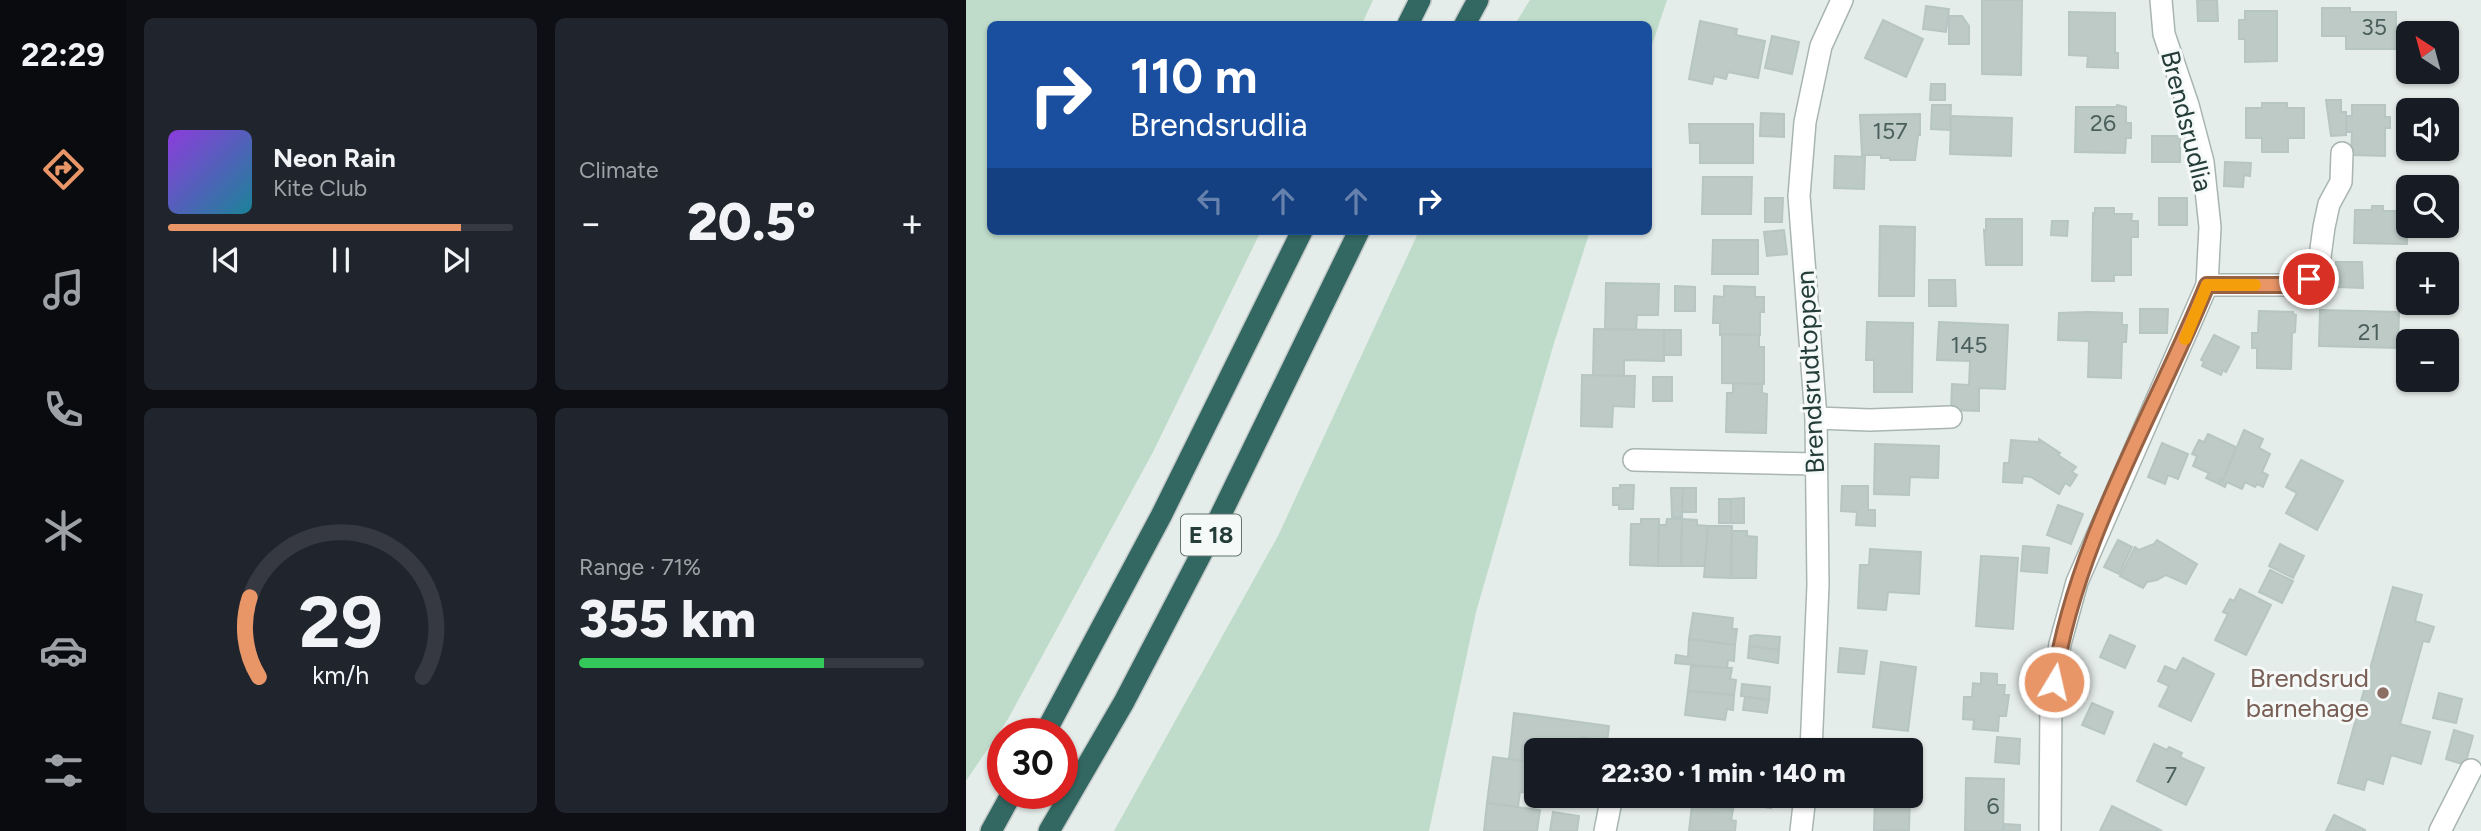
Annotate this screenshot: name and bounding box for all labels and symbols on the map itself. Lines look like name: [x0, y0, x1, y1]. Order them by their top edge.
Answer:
house number: 35: [2361, 13, 2387, 41]
north arrow: [2396, 21, 2459, 84]
street label: Brendsrudlia: [2154, 47, 2220, 195]
house number: 26: [2090, 109, 2116, 137]
house number: 157: [1872, 117, 1908, 145]
pin: [2279, 249, 2339, 309]
street label: Brendsrudtoppen: [1789, 270, 1831, 474]
house number: 21: [2358, 318, 2380, 346]
house number: 145: [1950, 331, 1988, 359]
road number: E 18: [1181, 514, 1241, 556]
position arrow: [2017, 645, 2091, 719]
place label: Brendsrud barnehage: [2246, 662, 2369, 724]
marker: Brendsrud barnehage: [2375, 685, 2391, 701]
speed limit sign: 30: [987, 718, 1078, 809]
house number: 7: [2165, 761, 2177, 789]
house number: 6: [1986, 792, 2000, 820]

